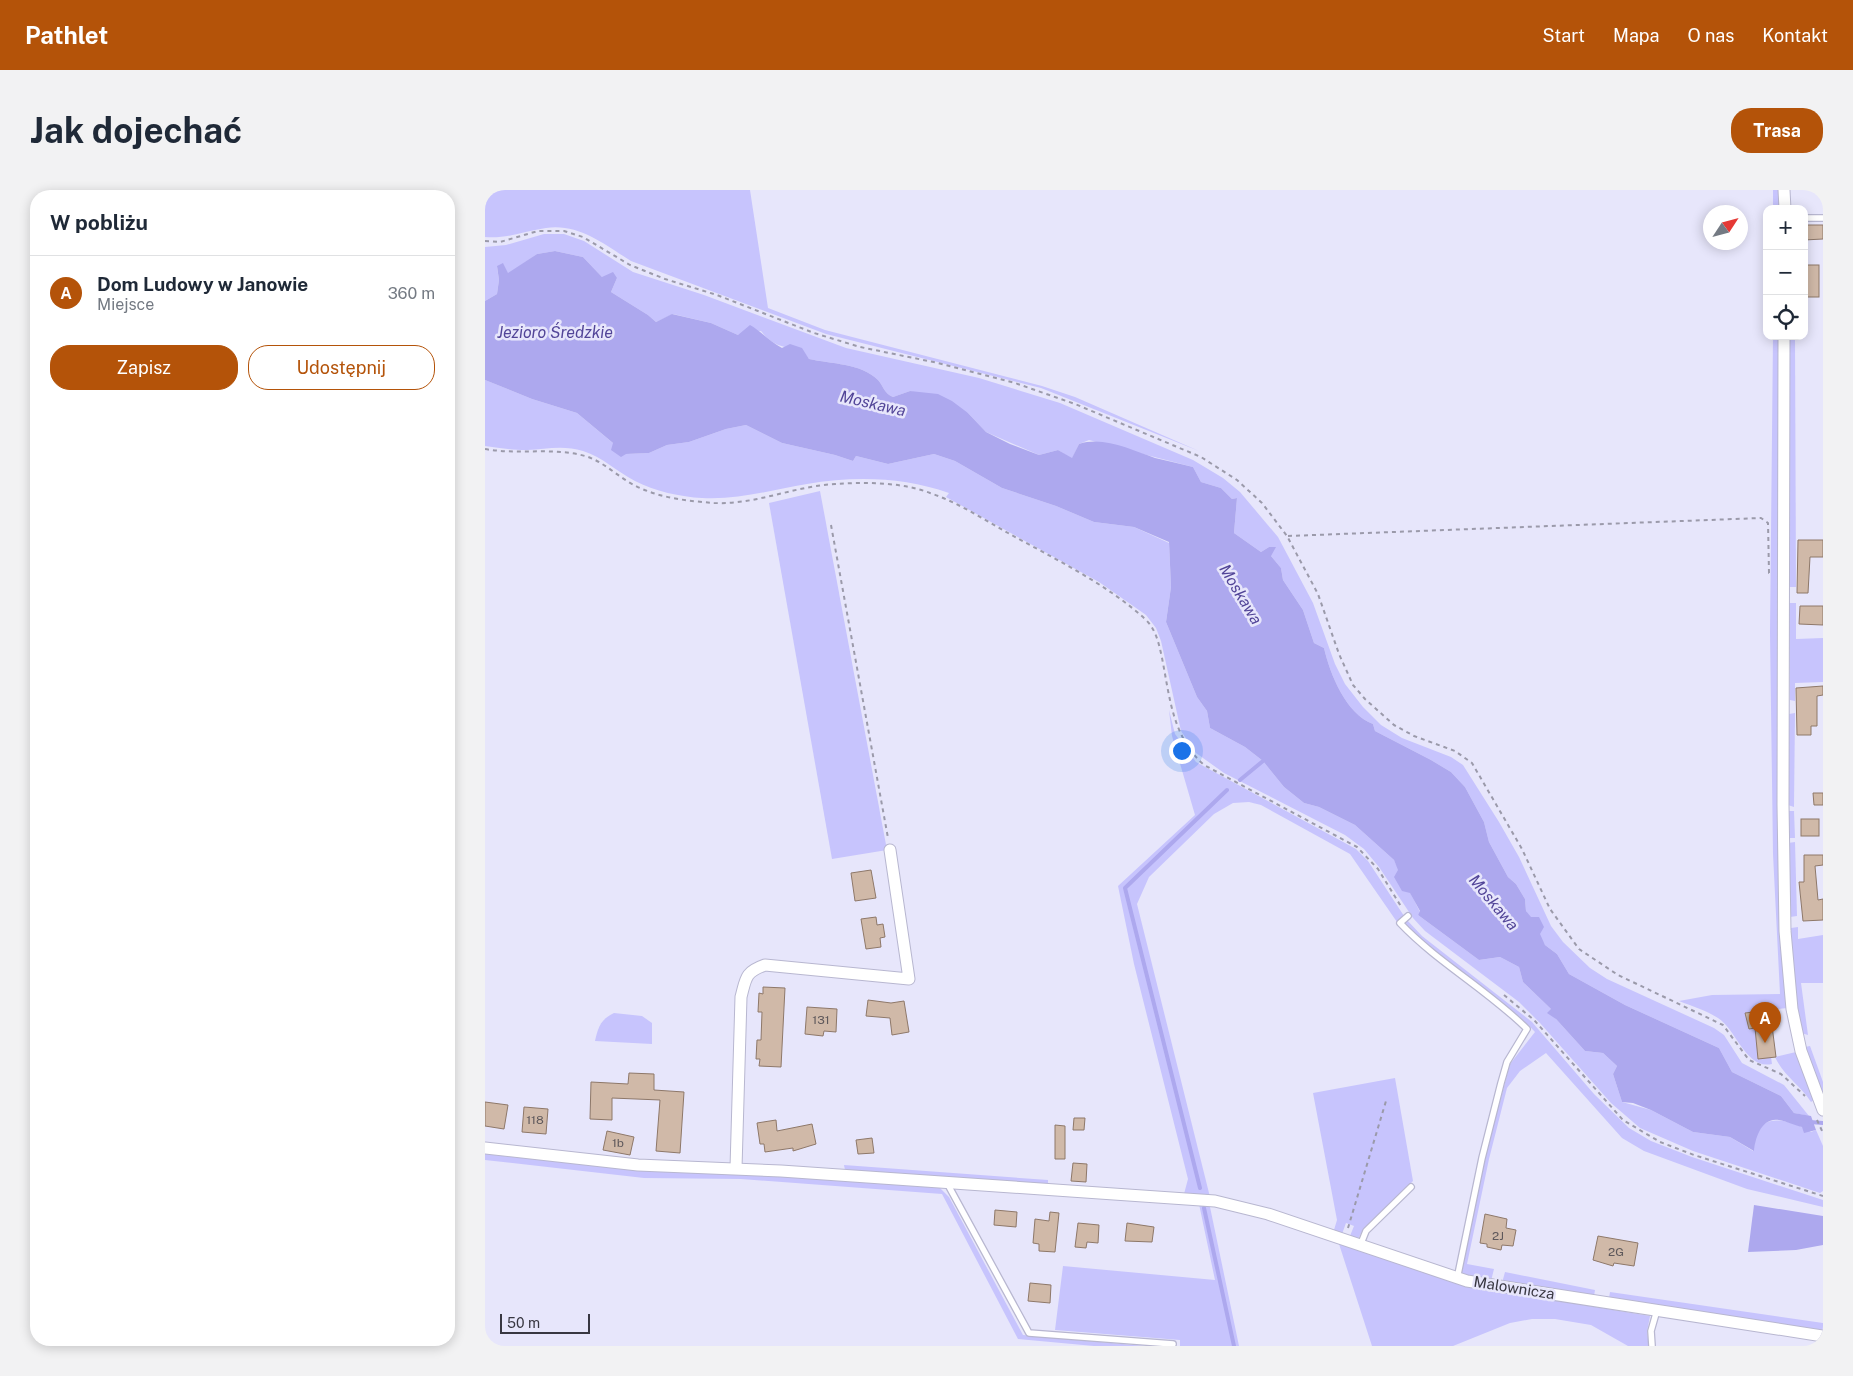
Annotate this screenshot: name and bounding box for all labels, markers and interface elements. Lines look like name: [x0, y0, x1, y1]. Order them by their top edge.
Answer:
text: Pathlet: [25, 21, 108, 49]
text: Start: [1543, 25, 1585, 46]
text: Mapa: [1613, 25, 1659, 46]
text: O nas: [1687, 25, 1734, 46]
text: Kontakt: [1762, 25, 1828, 46]
button: Trasa: [1731, 108, 1823, 153]
text: Jak dojechać: [30, 110, 242, 151]
north arrow: [1703, 205, 1748, 250]
map controls: [1763, 205, 1808, 340]
button: +: [1763, 205, 1808, 250]
text: W pobliżu: [50, 210, 148, 235]
button: −: [1763, 250, 1808, 295]
text: Dom Ludowy w Janowie: [97, 273, 308, 295]
text: A: [60, 284, 72, 303]
text: 360 m: [388, 284, 435, 303]
text: Miejsce: [97, 295, 154, 314]
button: locate: [1763, 295, 1808, 340]
water label: Jezioro Średzkie: [497, 322, 613, 342]
button: Zapisz: [50, 345, 238, 390]
button: Udostępnij: [248, 345, 435, 390]
water label: Moskawa: [838, 387, 908, 420]
water label: Moskawa: [1215, 561, 1266, 628]
your location: [1169, 738, 1195, 764]
water label: Moskawa: [1465, 871, 1522, 934]
pin: A: [1749, 1002, 1781, 1043]
house number: 131: [812, 1013, 830, 1027]
house number: 118: [526, 1113, 544, 1127]
house number: 1b: [612, 1136, 624, 1150]
house number: 2J: [1492, 1229, 1504, 1243]
house number: 2G: [1608, 1245, 1624, 1259]
street label: Malownicza: [1472, 1273, 1556, 1302]
scale bar: [500, 1311, 590, 1334]
text: 50 m: [507, 1315, 540, 1331]

